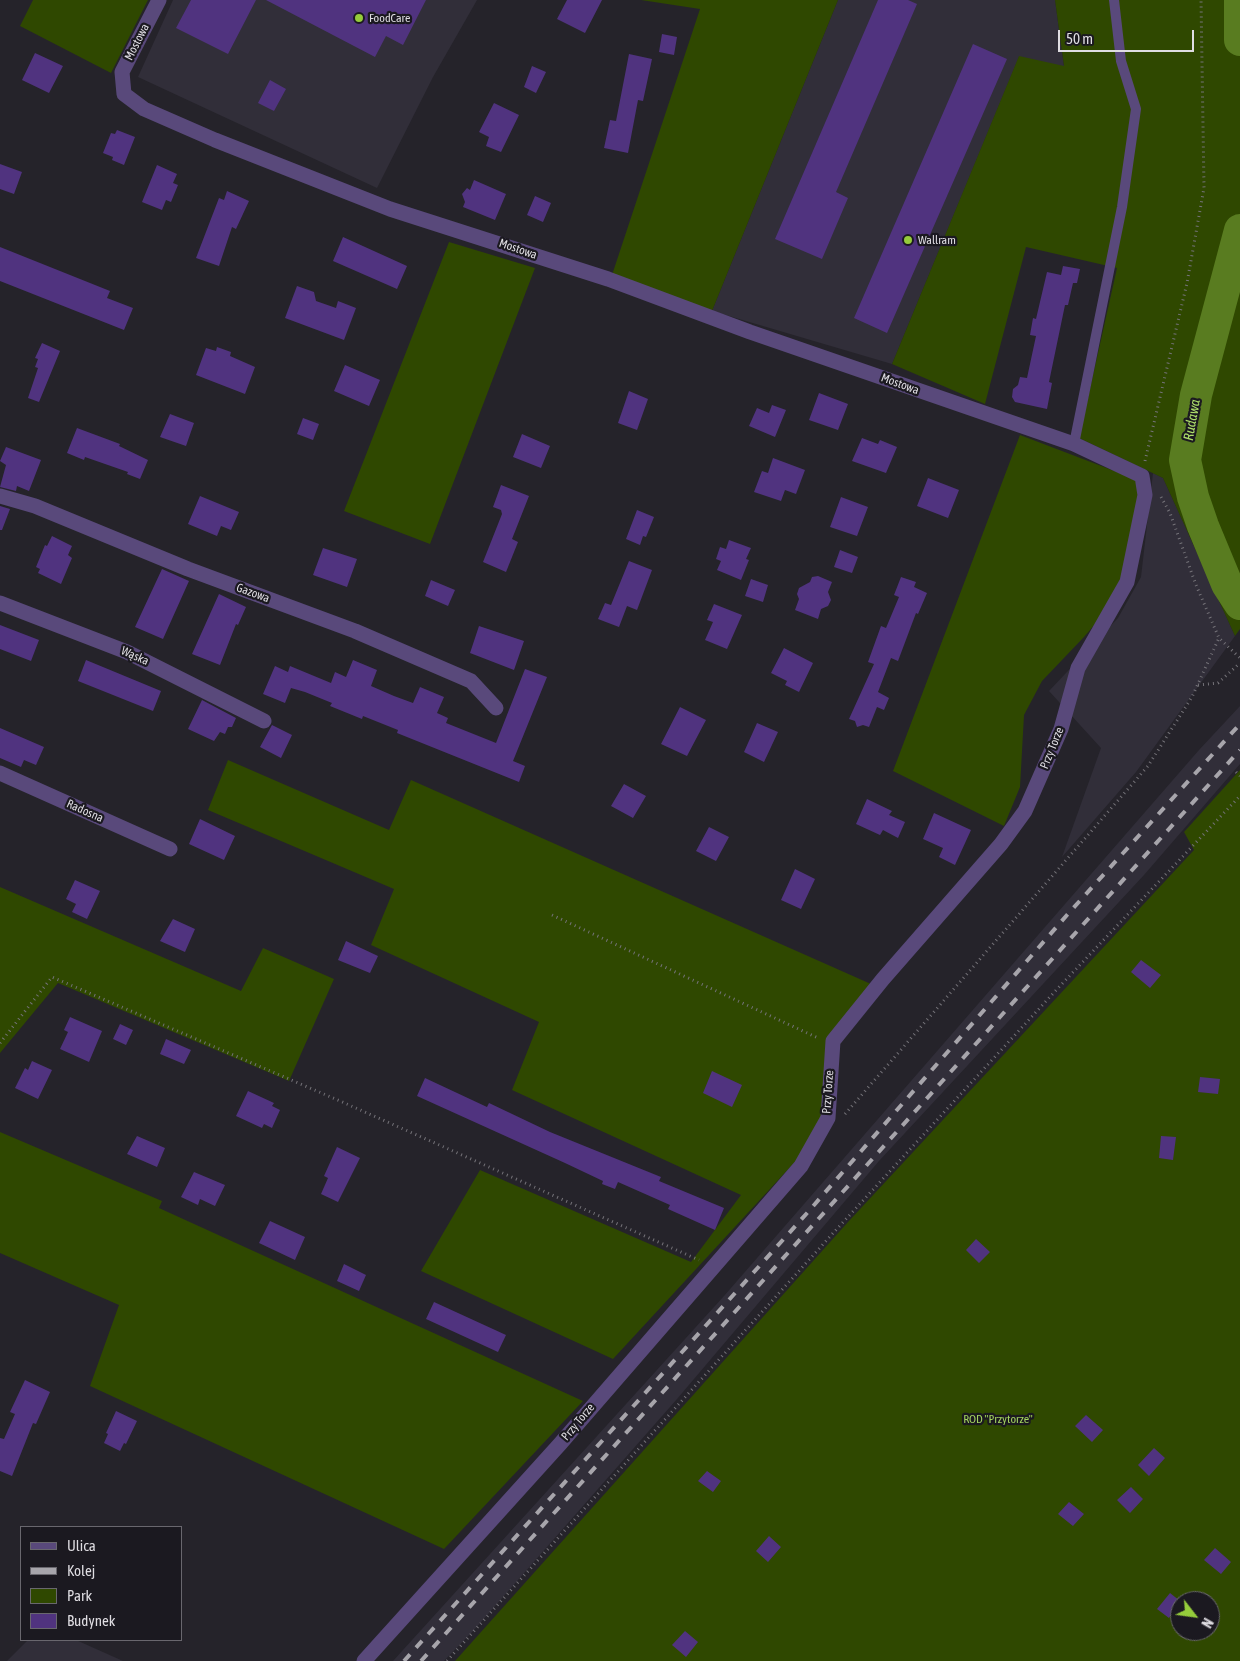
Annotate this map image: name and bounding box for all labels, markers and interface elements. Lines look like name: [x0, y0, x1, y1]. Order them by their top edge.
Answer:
place label: FoodCare: [369, 11, 411, 25]
marker: FoodCare: [353, 12, 365, 24]
scale bar: [1060, 20, 1196, 52]
street label: Mostowa: [122, 21, 152, 63]
text: 50 m: [1066, 30, 1093, 47]
place label: Wallram: [918, 233, 956, 247]
marker: Wallram: [902, 234, 914, 246]
street label: Mostowa: [497, 236, 539, 262]
street label: Mostowa: [879, 370, 921, 398]
water label: Rudawa: [1180, 398, 1204, 442]
street label: Gazowa: [234, 580, 272, 606]
street label: Wąska: [119, 644, 151, 668]
street label: Przy Torze: [1037, 725, 1067, 771]
street label: Radosna: [64, 797, 106, 825]
street label: Przy Torze: [819, 1070, 837, 1114]
street label: Przy Torze: [558, 1401, 598, 1443]
park label: ROD "Przytorze": [963, 1412, 1033, 1426]
legend: [20, 1526, 182, 1641]
text: Ulica: [67, 1537, 96, 1554]
text: Kolej: [67, 1562, 95, 1579]
text: Park: [67, 1587, 92, 1604]
north arrow: [1170, 1591, 1220, 1641]
text: Budynek: [67, 1612, 115, 1629]
text: N: [1198, 1615, 1216, 1631]

